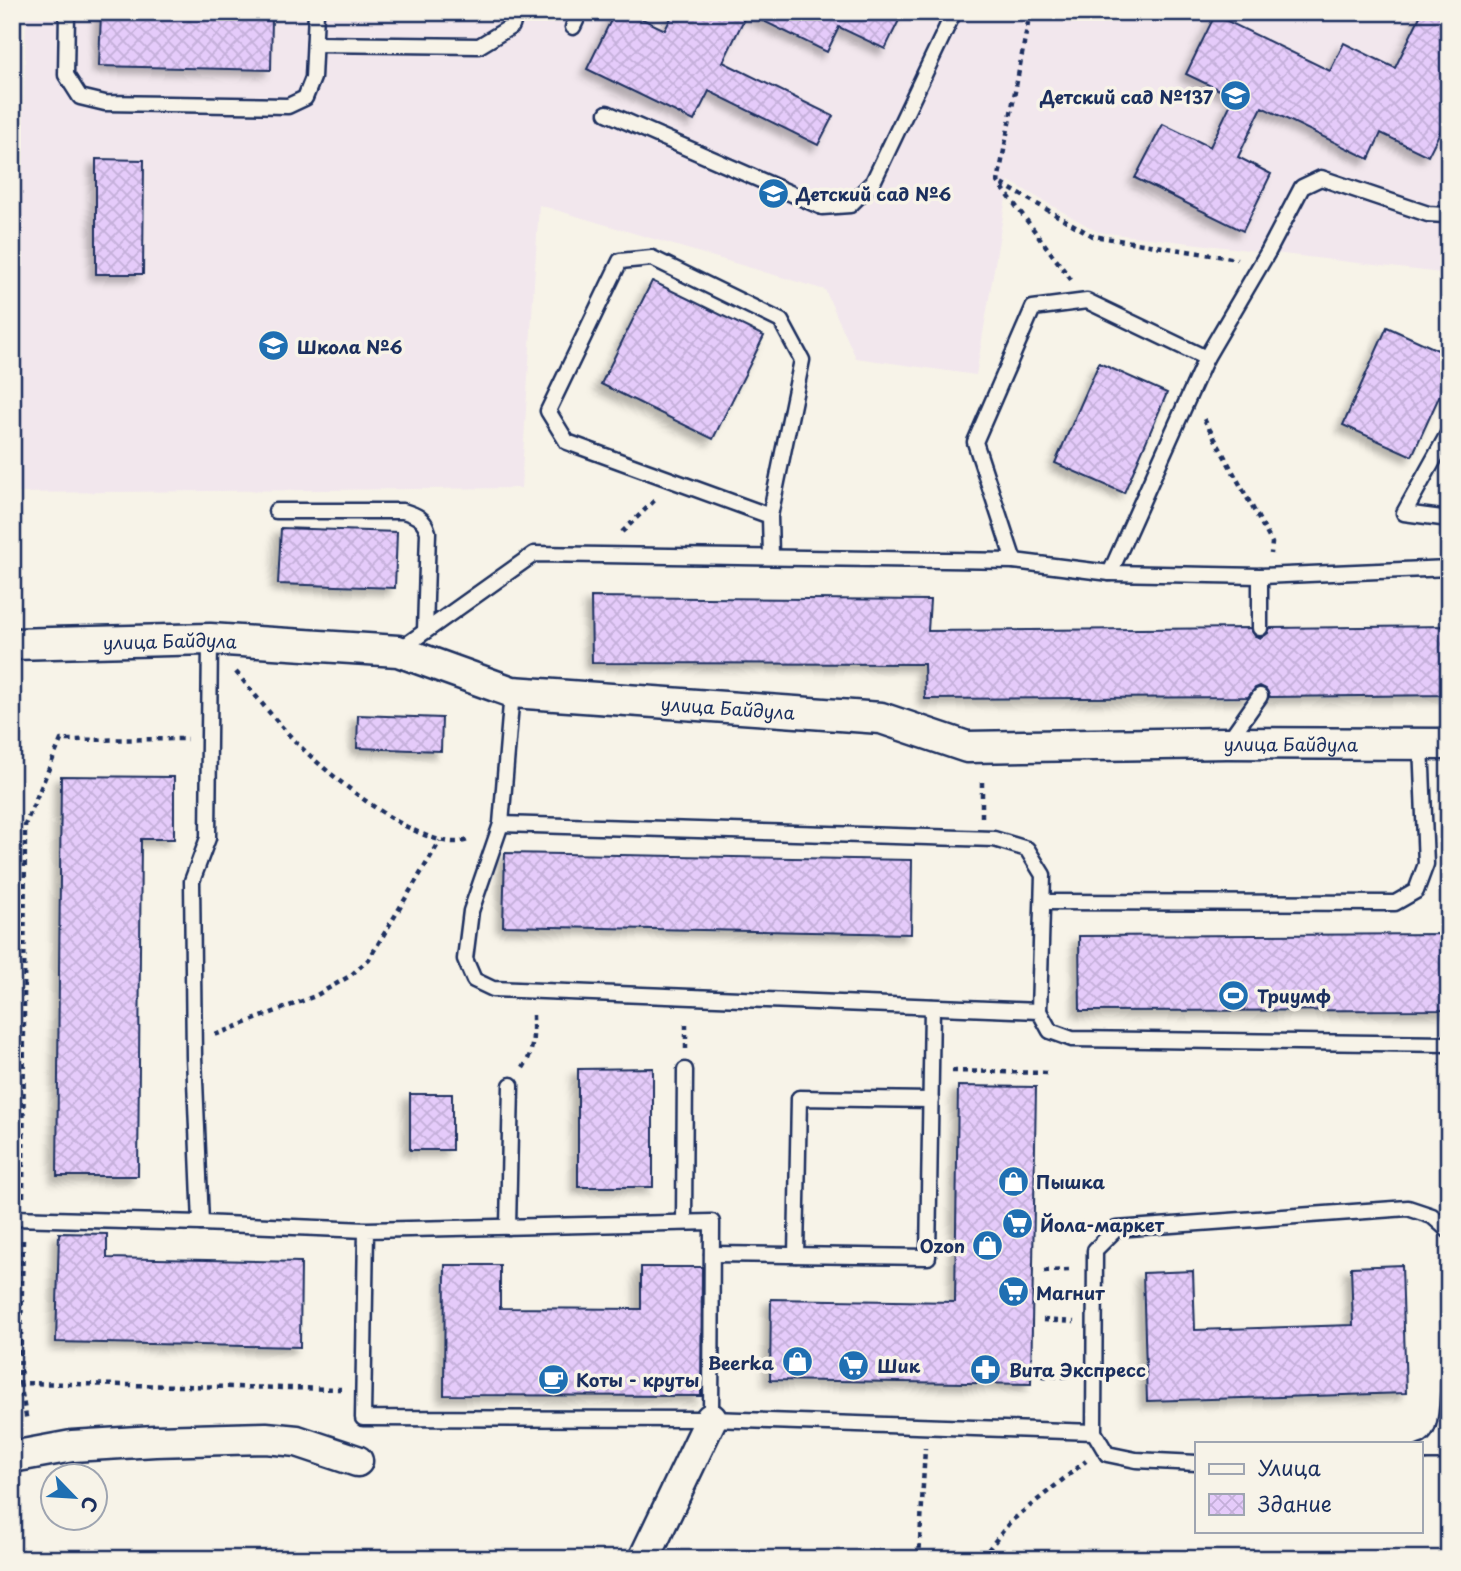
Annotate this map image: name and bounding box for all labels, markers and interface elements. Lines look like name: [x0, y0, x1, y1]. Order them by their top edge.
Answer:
school or university icon: Детский сад №137: [1219, 79, 1253, 113]
place label: Детский сад №137: [1039, 83, 1214, 110]
school or university icon: Детский сад №6: [756, 176, 790, 210]
place label: Детский сад №6: [795, 180, 952, 207]
school or university icon: Школа №6: [257, 329, 291, 363]
place label: Школа №6: [297, 333, 403, 360]
street label: улица Байдула: [102, 625, 239, 655]
street label: улица Байдула: [660, 689, 797, 725]
street label: улица Байдула: [1223, 729, 1359, 757]
sports icon: Триумф: [1217, 978, 1251, 1012]
place label: Триумф: [1257, 982, 1331, 1009]
shop icon: Пышка: [996, 1164, 1030, 1198]
place label: Пышка: [1036, 1168, 1106, 1195]
supermarket icon: Йола-маркет: [1000, 1207, 1034, 1241]
place label: Йола-маркет: [1040, 1211, 1165, 1238]
shop icon: Ozon: [971, 1228, 1005, 1262]
place label: Ozon: [920, 1232, 965, 1259]
supermarket icon: Магнит: [996, 1275, 1030, 1309]
place label: Магнит: [1036, 1279, 1105, 1306]
shop icon: Beerka: [780, 1345, 814, 1379]
supermarket icon: Шик: [837, 1348, 871, 1382]
place label: Beerka: [708, 1349, 774, 1376]
place label: Шик: [877, 1352, 921, 1379]
pharmacy icon: Вита Экспресс: [969, 1352, 1003, 1386]
place label: Вита Экспресс: [1009, 1356, 1146, 1383]
cafe icon: Коты - круты: [536, 1362, 570, 1396]
place label: Коты - круты: [576, 1366, 699, 1393]
legend: [1195, 1442, 1422, 1532]
text: Улица: [1258, 1451, 1321, 1483]
north arrow: [38, 1462, 108, 1532]
text: Здание: [1258, 1487, 1332, 1519]
text: С: [75, 1492, 106, 1517]

